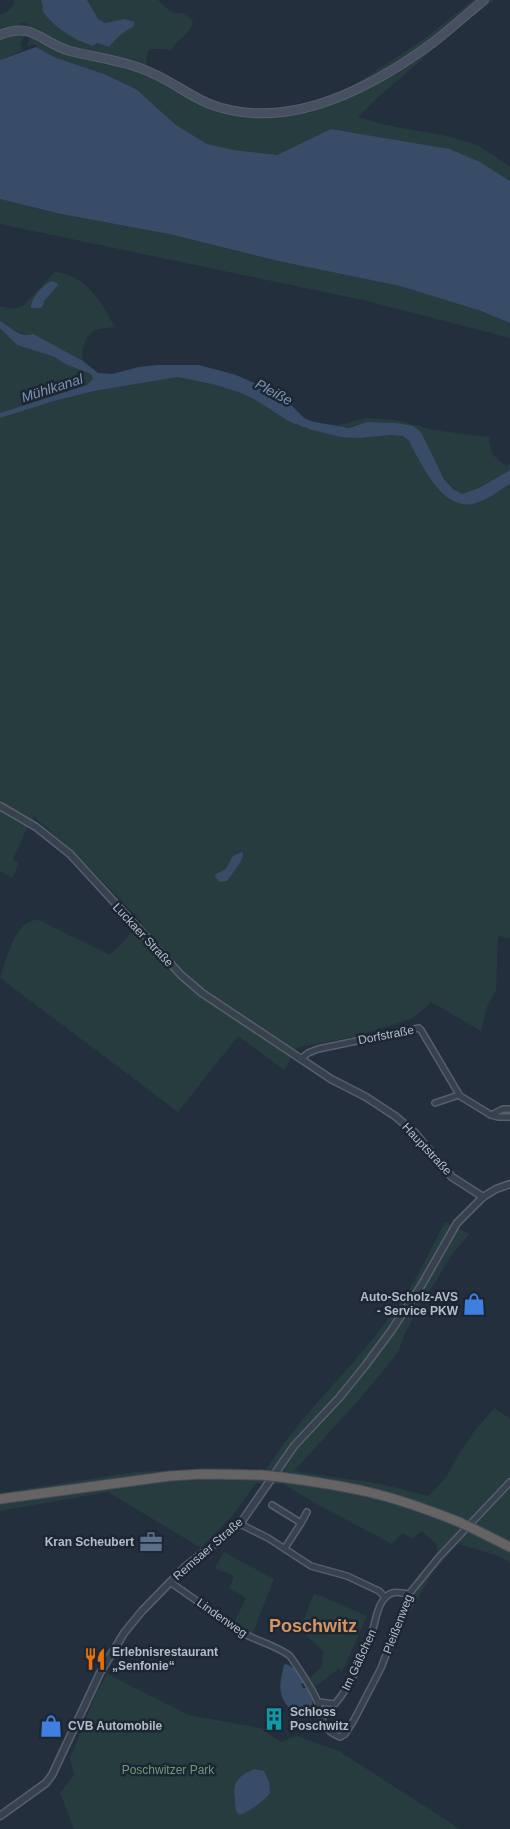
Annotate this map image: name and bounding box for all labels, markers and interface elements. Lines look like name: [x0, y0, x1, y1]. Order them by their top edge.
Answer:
water label: Mühlkanal: [19, 370, 86, 405]
water label: Pleiße: [253, 376, 295, 408]
street label: Luckaer Straße: [110, 900, 176, 970]
street label: Dorfstraße: [357, 1023, 415, 1047]
street label: Hauptstraße: [399, 1120, 455, 1178]
place label: Auto-Scholz-AVS - Service PKW: [360, 1290, 459, 1318]
shop icon: Auto-Scholz-AVS - Service PKW: [461, 1291, 487, 1317]
street label: Remsaer Straße: [170, 1515, 246, 1583]
office icon: Kran Scheubert: [138, 1529, 164, 1555]
place label: Kran Scheubert: [45, 1535, 134, 1549]
street label: Pleißenweg: [380, 1592, 416, 1656]
street label: Lindenweg: [194, 1596, 250, 1640]
district label: Poschwitz: [269, 1616, 357, 1636]
street label: Im Gäßchen: [339, 1627, 379, 1693]
place label: Erlebnisrestaurant „Senfonie“: [112, 1645, 218, 1673]
restaurant icon: Erlebnisrestaurant „Senfonie“: [82, 1646, 108, 1672]
place label: Schloss Poschwitz: [290, 1705, 349, 1733]
building icon: Schloss Poschwitz: [261, 1706, 287, 1732]
shop icon: CVB Automobile: [38, 1713, 64, 1739]
place label: CVB Automobile: [68, 1719, 163, 1733]
park label: Poschwitzer Park: [122, 1763, 215, 1777]

